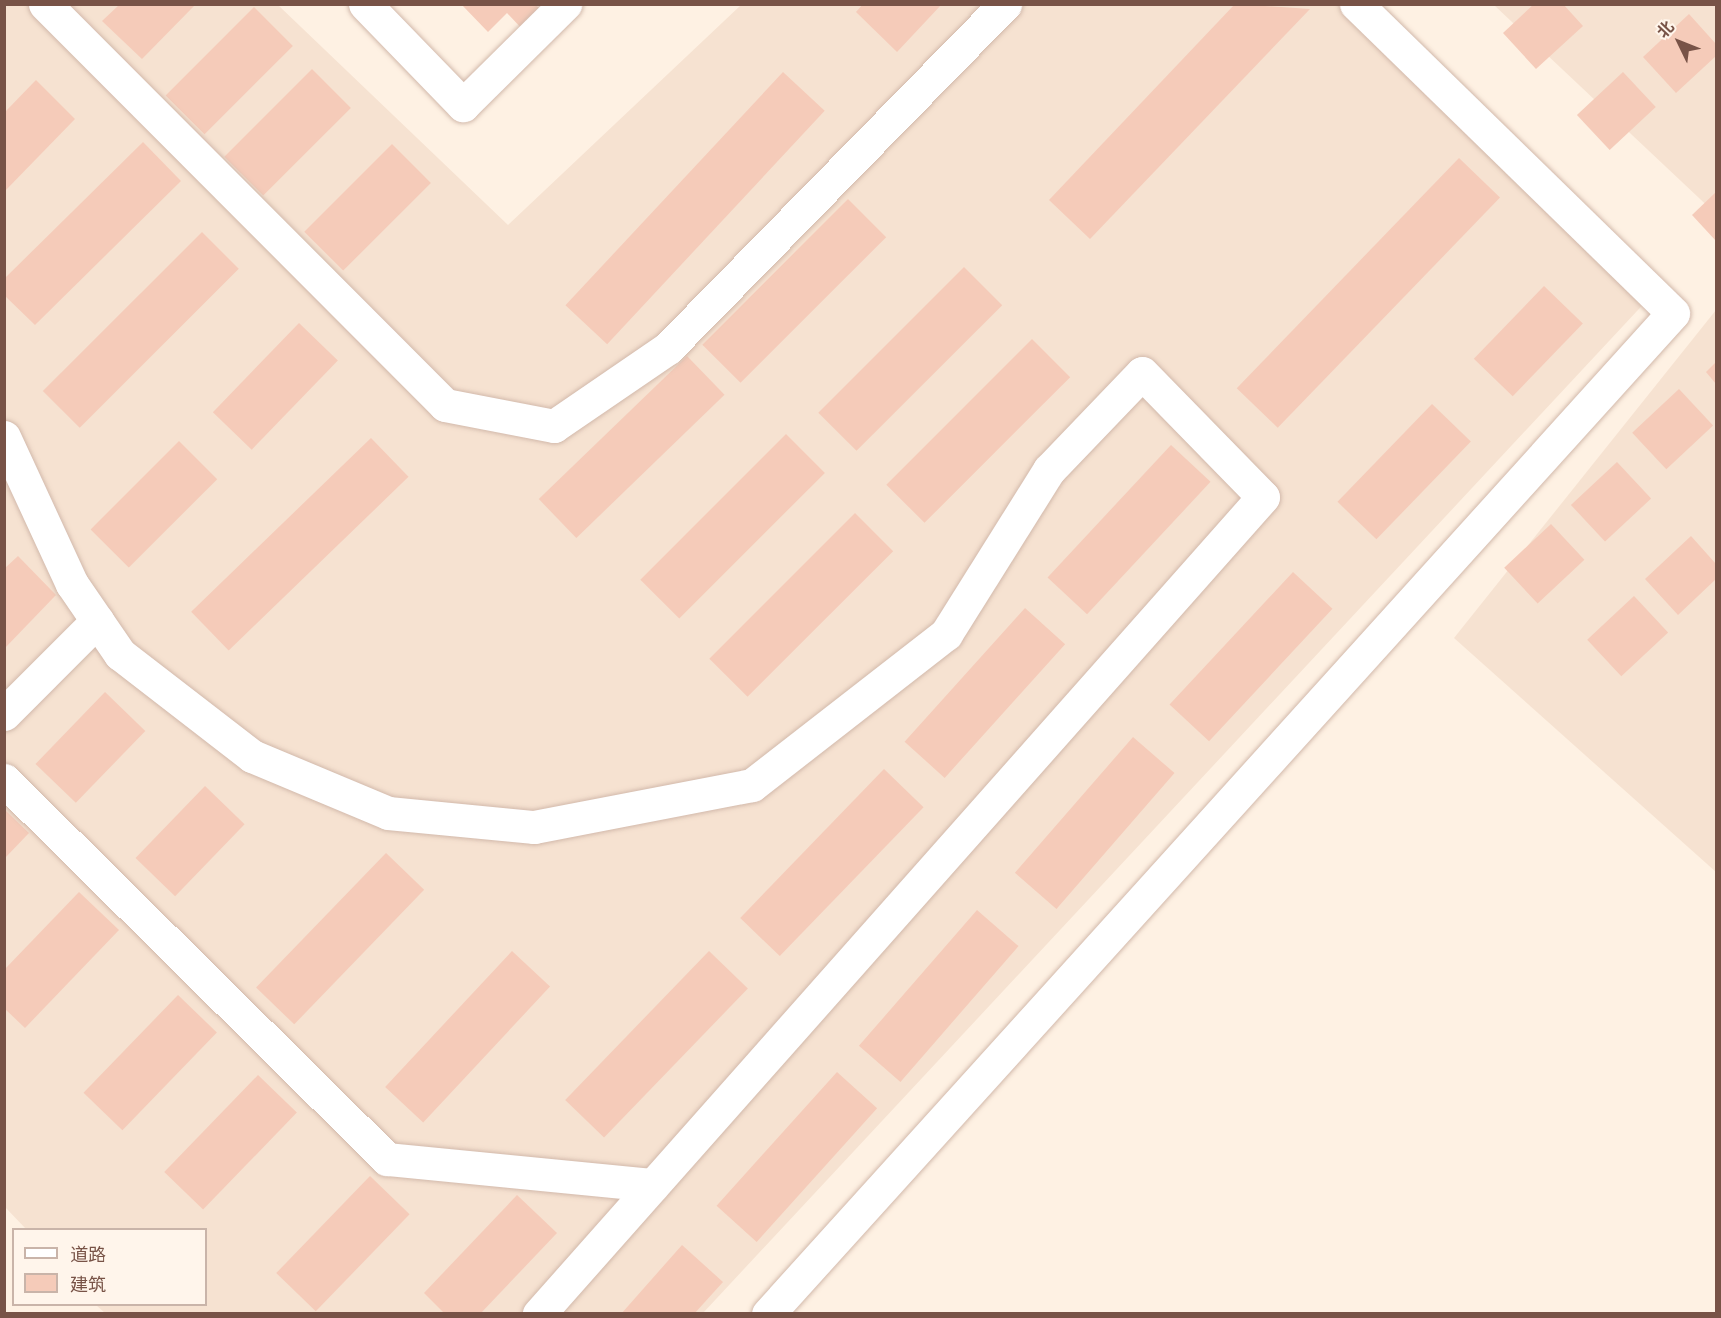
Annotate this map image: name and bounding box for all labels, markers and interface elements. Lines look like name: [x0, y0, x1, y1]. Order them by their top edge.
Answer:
north arrow: [1649, 12, 1709, 72]
text: 北: [1653, 17, 1678, 42]
legend: [12, 1228, 207, 1306]
text: 道路: [70, 1244, 106, 1265]
text: 建筑: [70, 1274, 106, 1295]

